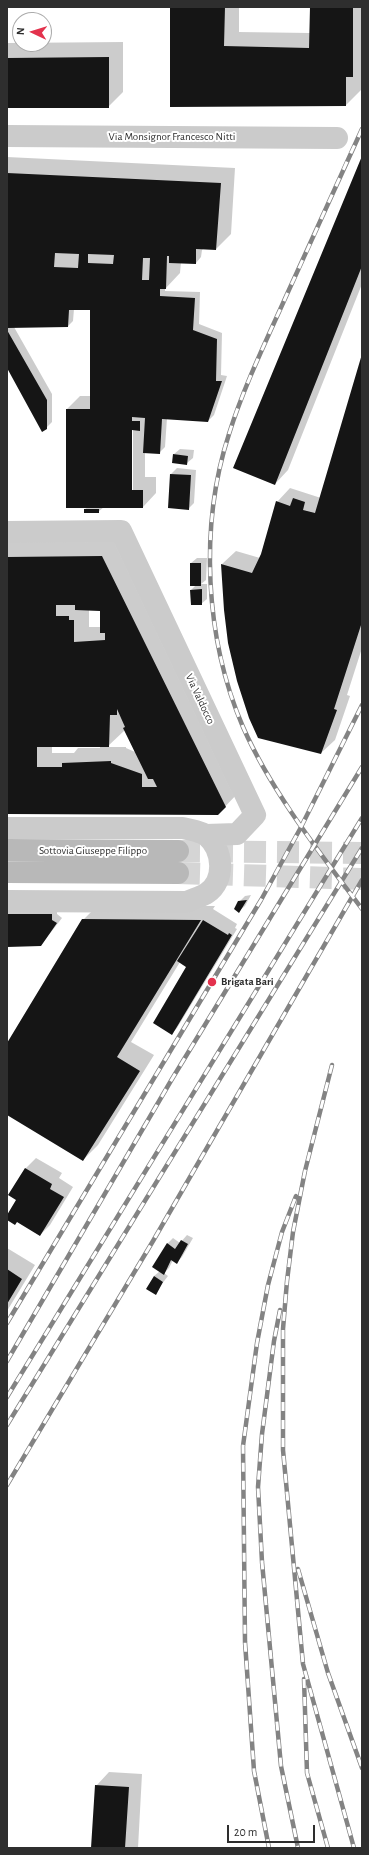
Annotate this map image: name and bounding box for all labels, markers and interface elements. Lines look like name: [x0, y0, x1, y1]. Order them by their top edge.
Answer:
north arrow: [12, 12, 52, 52]
text: N: [15, 27, 26, 35]
street label: Via Monsignor Francesco Nitti: [109, 130, 235, 144]
street label: Via Valdocco: [183, 672, 217, 726]
street label: Sottovia Giuseppe Filippo: [39, 844, 147, 858]
place label: Brigata Bari: [221, 975, 274, 989]
marker: Brigata Bari: [206, 976, 218, 988]
scale bar: [229, 1817, 317, 1843]
text: 20 m: [234, 1826, 257, 1838]

